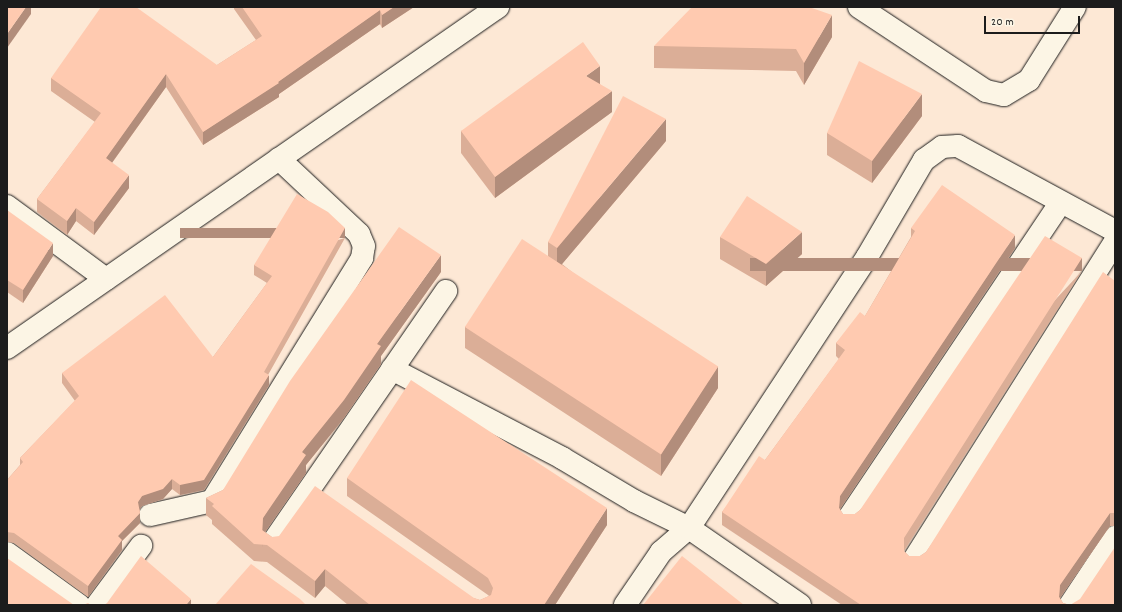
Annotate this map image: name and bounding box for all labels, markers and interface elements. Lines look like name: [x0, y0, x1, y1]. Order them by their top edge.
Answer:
scale bar: [986, 8, 1082, 34]
text: 20 m: [991, 14, 1014, 31]

